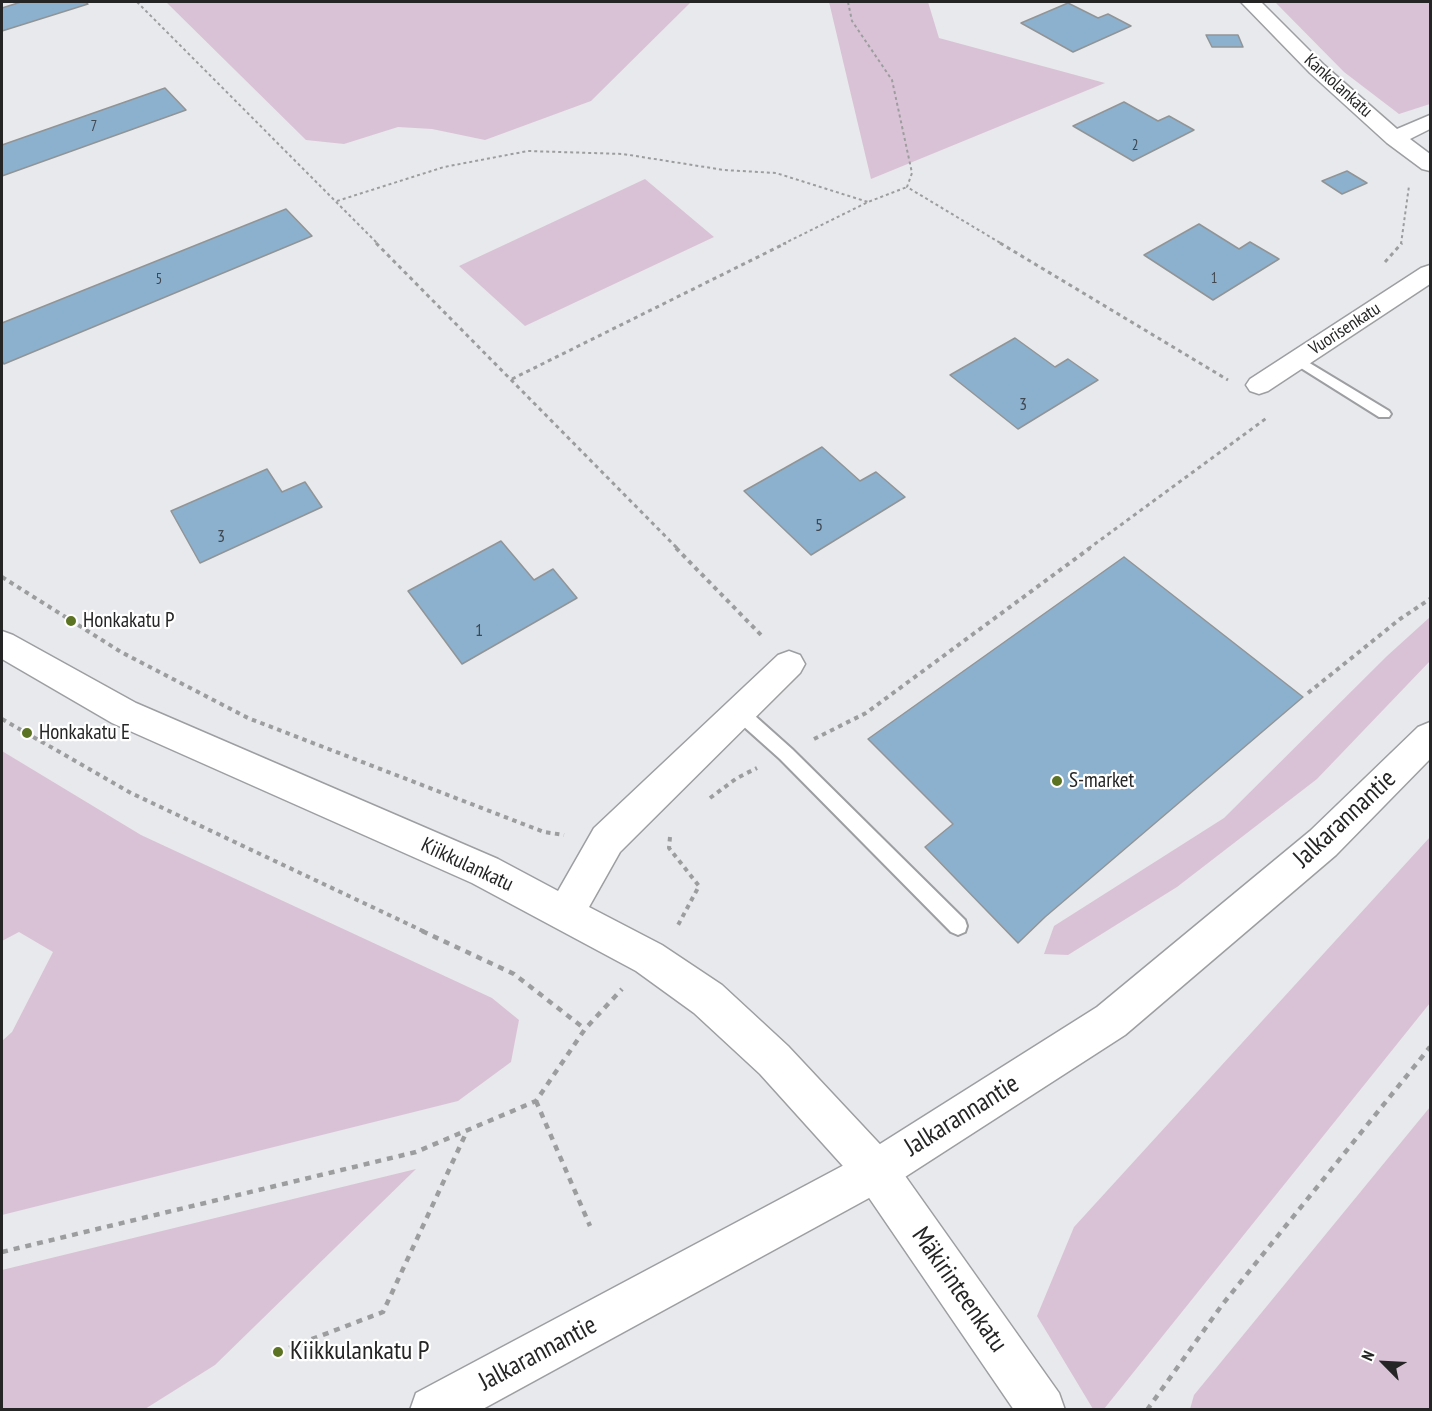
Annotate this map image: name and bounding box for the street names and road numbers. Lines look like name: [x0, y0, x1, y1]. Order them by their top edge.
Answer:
street label: Kankolankatu: [1299, 50, 1377, 122]
street label: Vuorisenkatu: [1305, 298, 1385, 360]
street label: Jalkarannantie: [1287, 764, 1403, 874]
street label: Kiikkulankatu: [417, 833, 517, 897]
street label: Jalkarannantie: [899, 1069, 1025, 1163]
street label: Mäkirinteenkatu: [905, 1221, 1013, 1359]
street label: Jalkarannantie: [474, 1310, 602, 1398]

